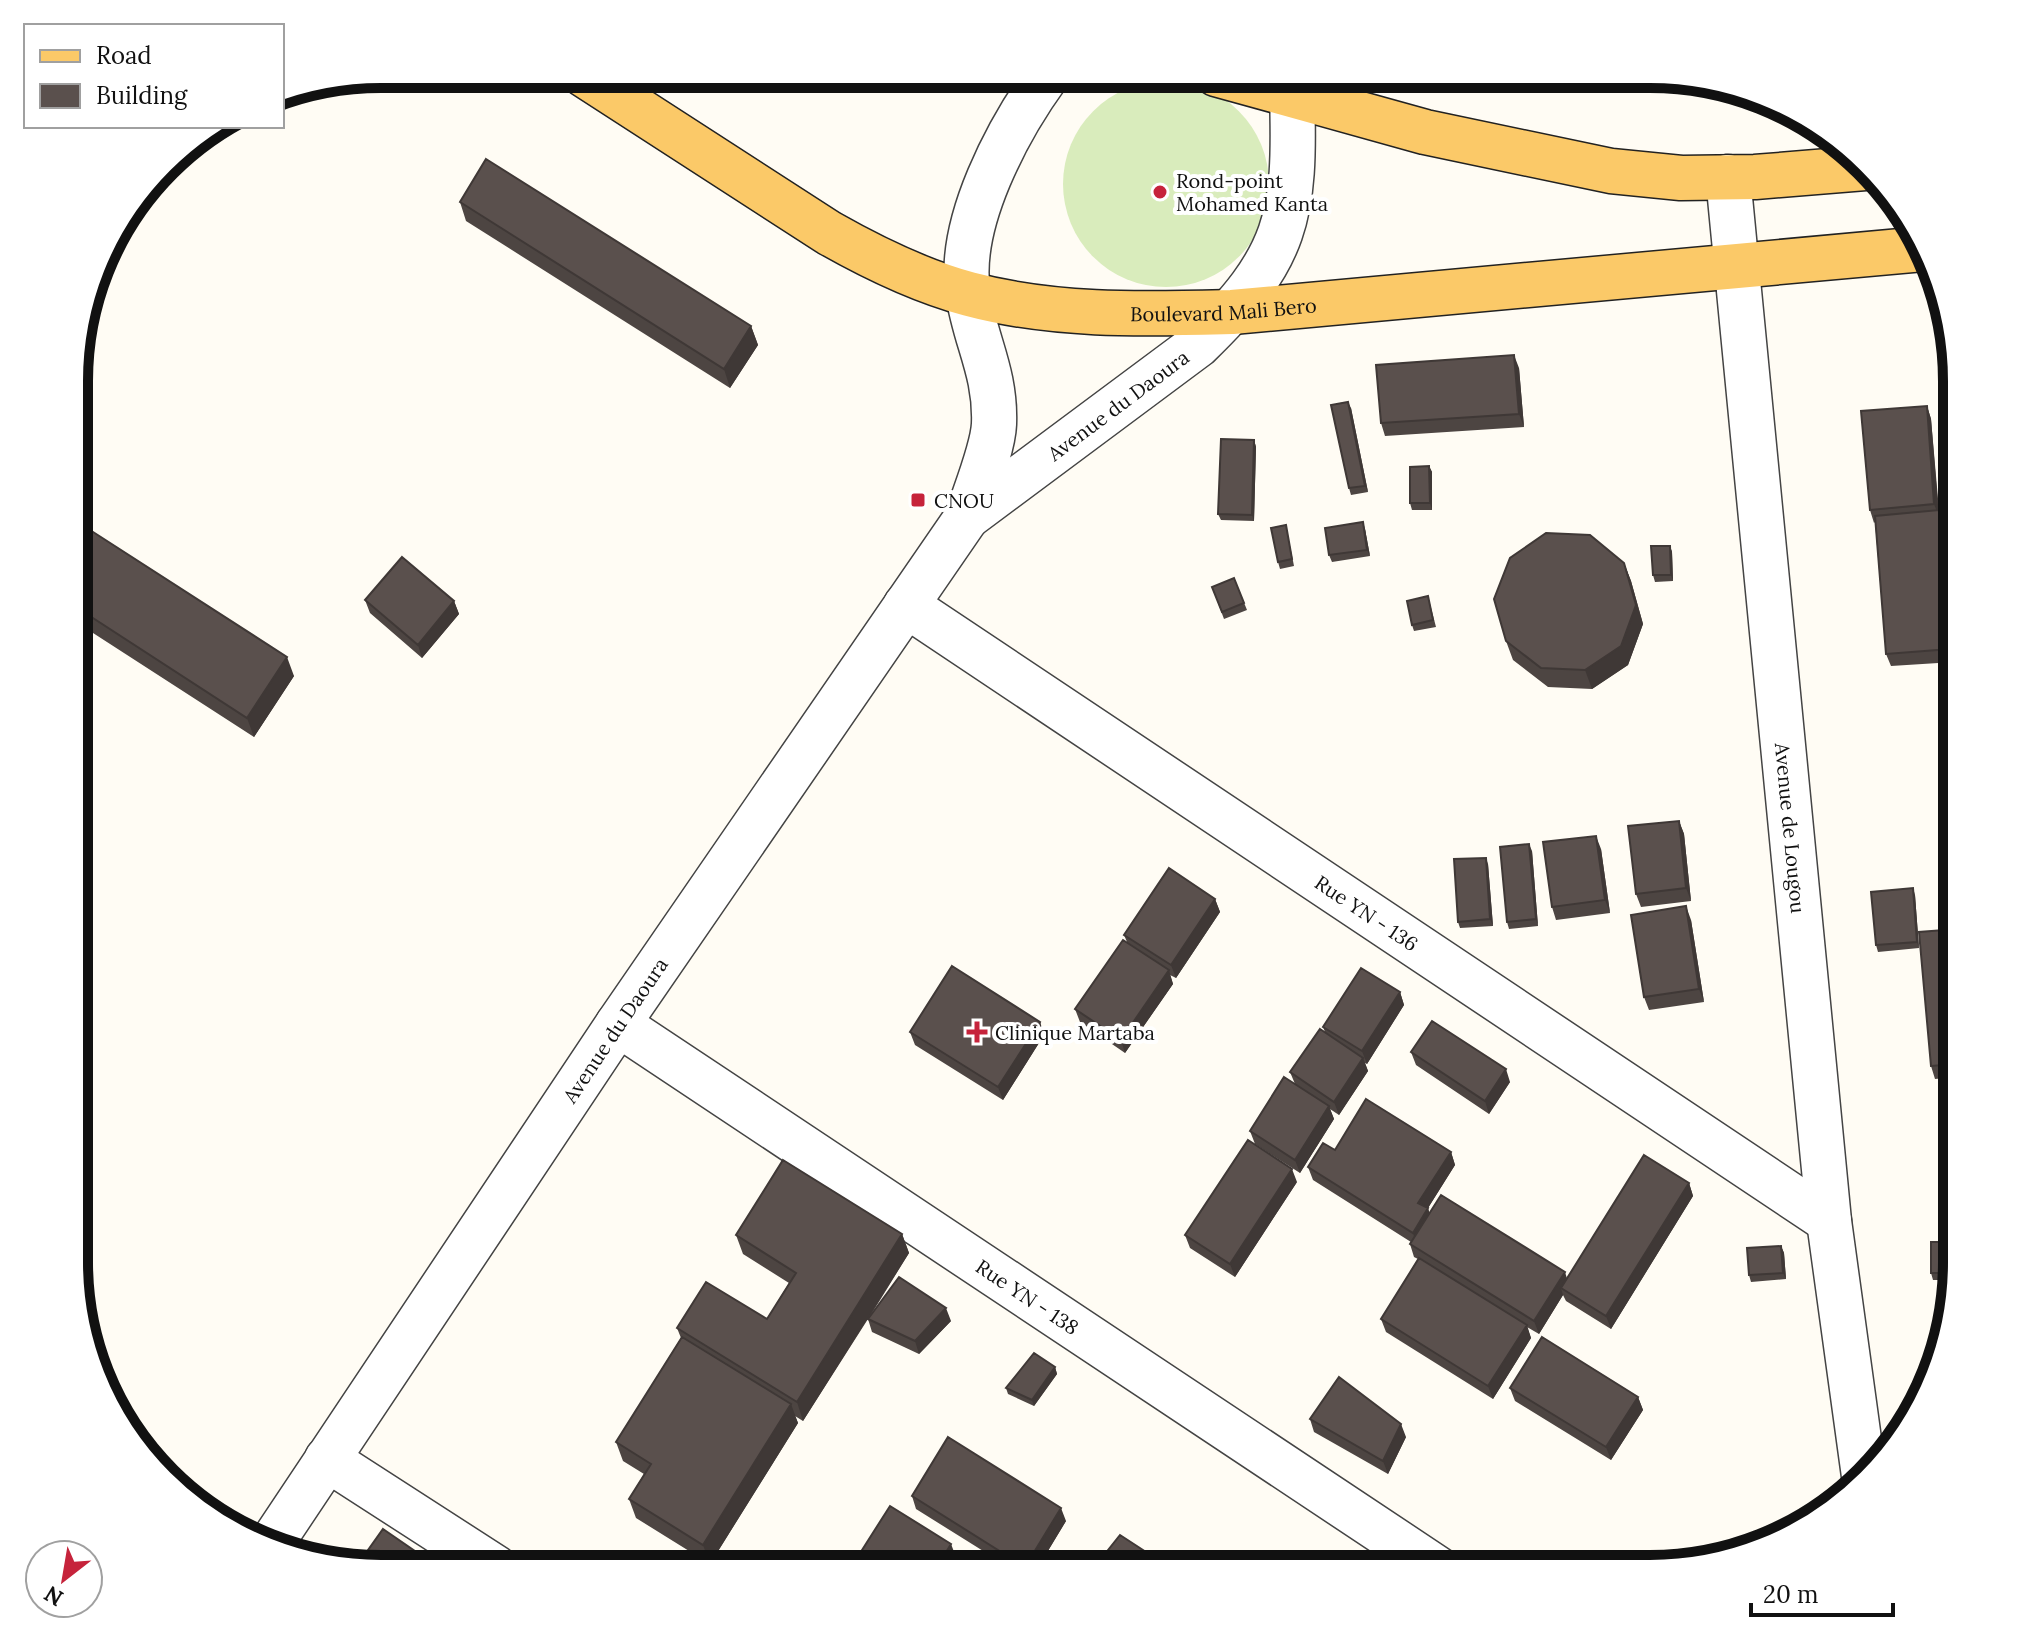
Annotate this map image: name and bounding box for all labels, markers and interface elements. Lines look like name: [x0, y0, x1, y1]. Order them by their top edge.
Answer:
legend: [24, 24, 284, 128]
text: Road: [96, 40, 152, 71]
text: Building: [96, 80, 188, 111]
place label: Rond-point Mohamed Kanta: [1176, 168, 1328, 216]
marker: Rond-point Mohamed Kanta: [1151, 183, 1169, 201]
street label: Boulevard Mali Bero: [1130, 292, 1318, 326]
street label: Avenue du Daoura: [1041, 344, 1193, 466]
place label: CNOU: [934, 488, 994, 513]
marker: CNOU: [909, 491, 927, 509]
street label: Avenue de Lougou: [1770, 741, 1812, 914]
street label: Rue YN - 136: [1310, 869, 1423, 956]
street label: Avenue du Daoura: [556, 952, 673, 1108]
place label: Clinique Martaba: [995, 1020, 1155, 1045]
marker: Clinique Martaba: [966, 1021, 988, 1043]
street label: Rue YN - 138: [971, 1253, 1084, 1340]
north arrow: [24, 1539, 104, 1619]
scale bar: [1751, 1567, 1893, 1617]
text: 20 m: [1763, 1579, 1819, 1610]
text: N: [39, 1580, 68, 1613]

